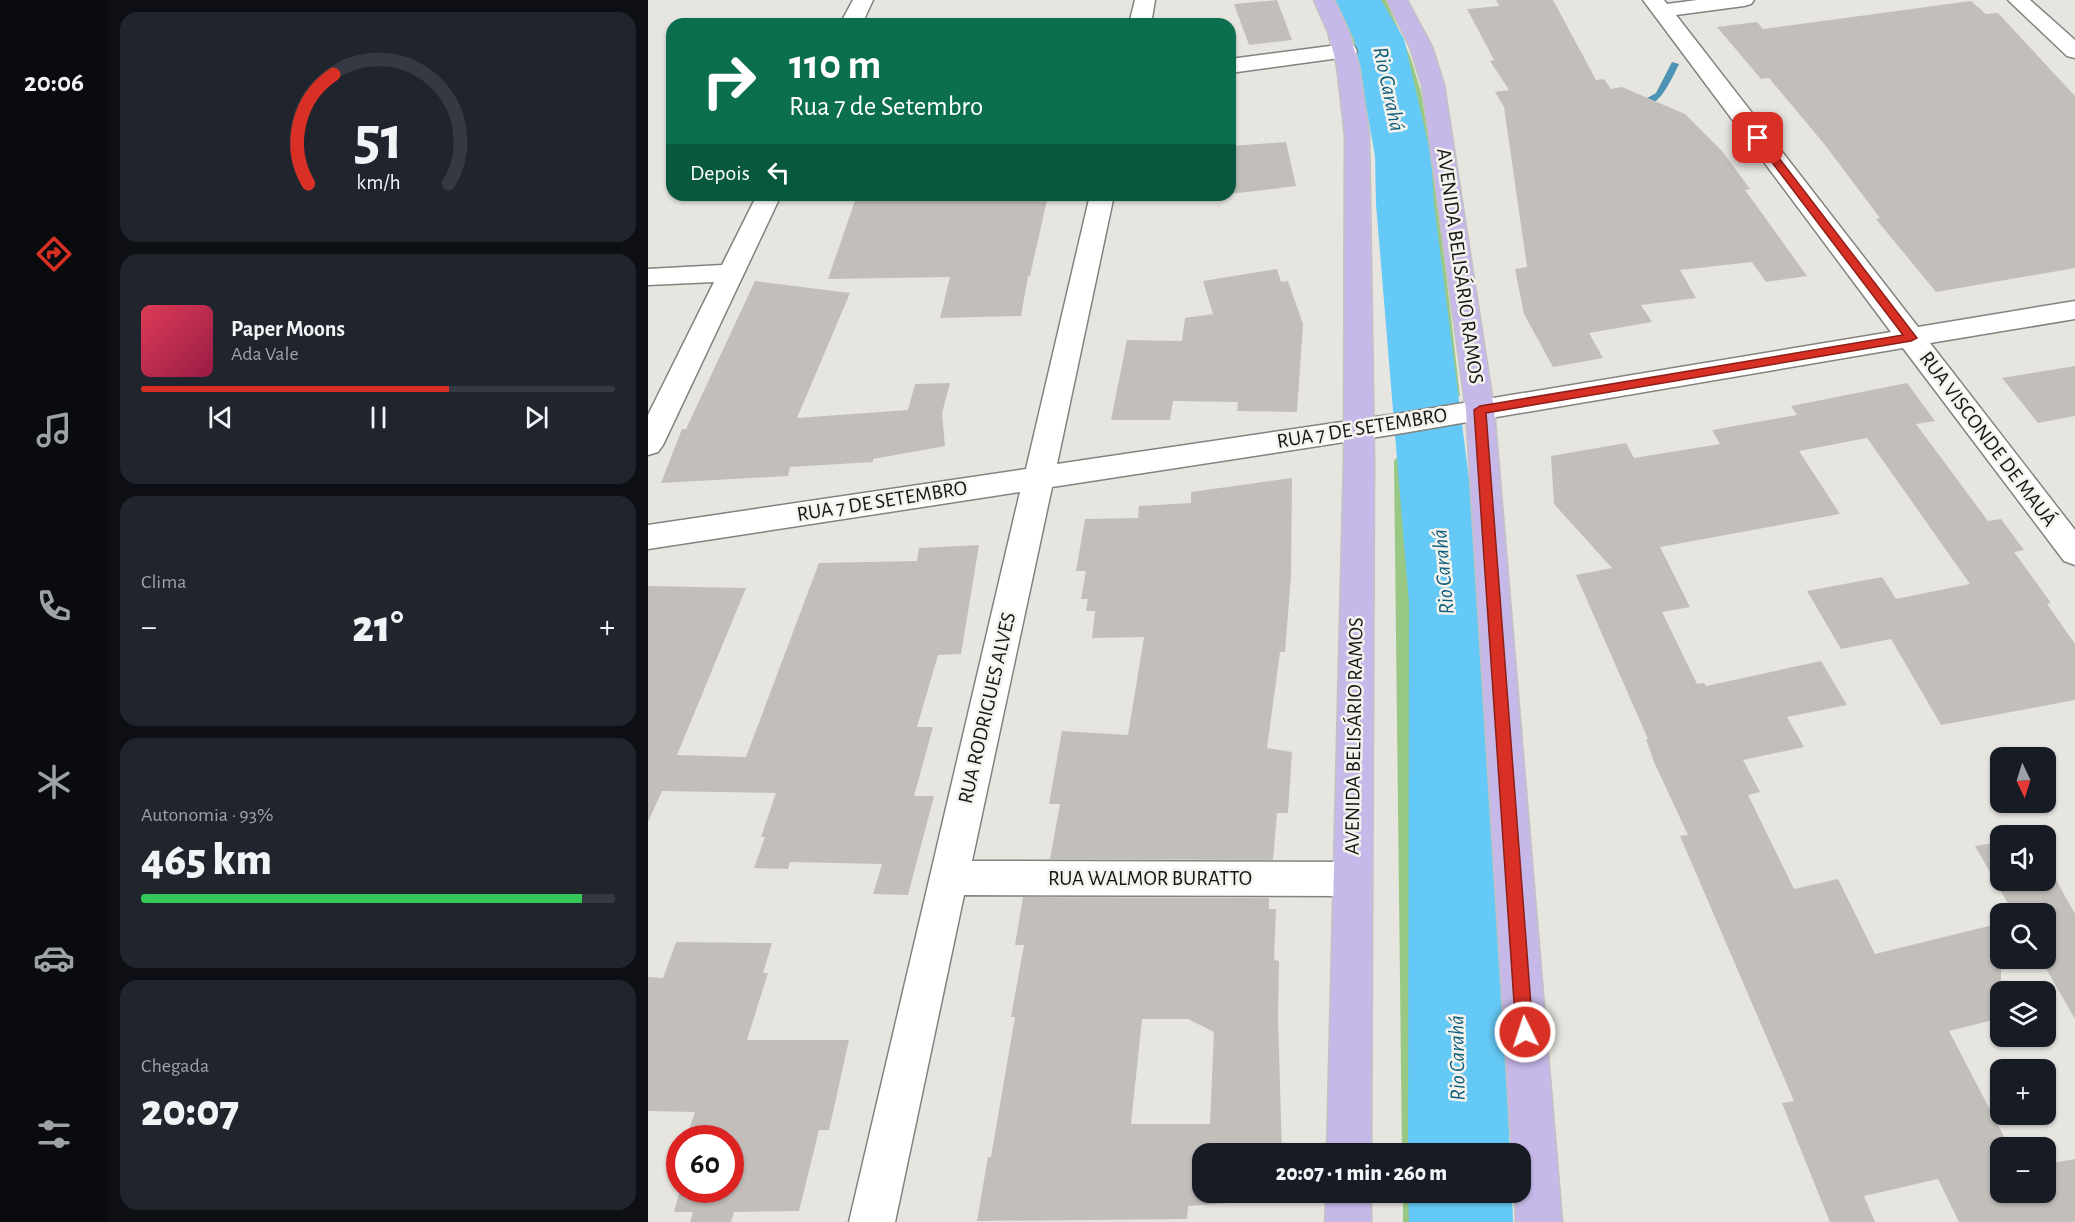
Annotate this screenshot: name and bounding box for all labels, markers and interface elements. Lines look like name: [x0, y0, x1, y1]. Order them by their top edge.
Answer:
icon: right: [690, 42, 768, 120]
text: 110 m: [789, 44, 881, 86]
water label: Rio Carahá: [1369, 45, 1409, 133]
text: 20:06: [24, 69, 84, 96]
text: Rua 7 de Setembro: [789, 93, 983, 120]
text: 51: [353, 108, 403, 170]
pin: [1732, 112, 1783, 163]
icon: arrive: [1741, 121, 1774, 154]
street label: AVENIDA BELISÁRIO RAMOS: [1433, 147, 1489, 385]
icon: left: [762, 156, 795, 189]
text: Depois: [690, 162, 750, 184]
text: km/h: [356, 172, 400, 193]
icon: directions: [33, 233, 75, 275]
text: Paper Moons: [231, 318, 345, 340]
text: Ada Vale: [231, 344, 299, 364]
street label: RUA VISCONDE DE MAUÁ: [1915, 346, 2062, 530]
icon: previous: [204, 401, 237, 434]
icon: pause: [362, 401, 395, 434]
icon: next: [520, 401, 553, 434]
street label: RUA 7 DE SETEMBRO: [1275, 404, 1449, 452]
icon: music: [33, 409, 75, 451]
street label: RUA 7 DE SETEMBRO: [795, 477, 969, 525]
water label: Rio Carahá: [1428, 528, 1458, 616]
text: Clima: [141, 572, 186, 592]
icon: phone: [33, 585, 75, 627]
text: 21°: [352, 605, 404, 650]
street label: RUA RODRIGUES ALVES: [955, 610, 1019, 806]
text: −: [141, 611, 157, 644]
text: +: [599, 611, 615, 644]
street label: AVENIDA BELISÁRIO RAMOS: [1339, 617, 1367, 855]
north arrow: [1990, 747, 2056, 813]
map controls: [1990, 747, 2056, 1203]
icon: climate: [33, 761, 75, 803]
text: Autonomia · 93%: [141, 805, 273, 825]
button: sound: [1990, 825, 2056, 891]
text: 465 km: [141, 838, 272, 883]
street label: RUA WALMOR BURATTO: [1048, 868, 1252, 889]
button: search: [1990, 903, 2056, 969]
icon: car: [33, 937, 75, 979]
button: layers: [1990, 981, 2056, 1047]
position arrow: [1493, 1000, 1557, 1064]
water label: Rio Carahá: [1445, 1015, 1469, 1101]
text: Chegada: [141, 1056, 209, 1076]
button: +: [1990, 1059, 2056, 1125]
text: 20:07: [141, 1089, 239, 1134]
icon: filters: [33, 1113, 75, 1155]
speed limit sign: 60: [666, 1125, 744, 1203]
button: −: [1990, 1137, 2056, 1203]
text: 20:07 · 1 min · 260 m: [1276, 1162, 1447, 1184]

